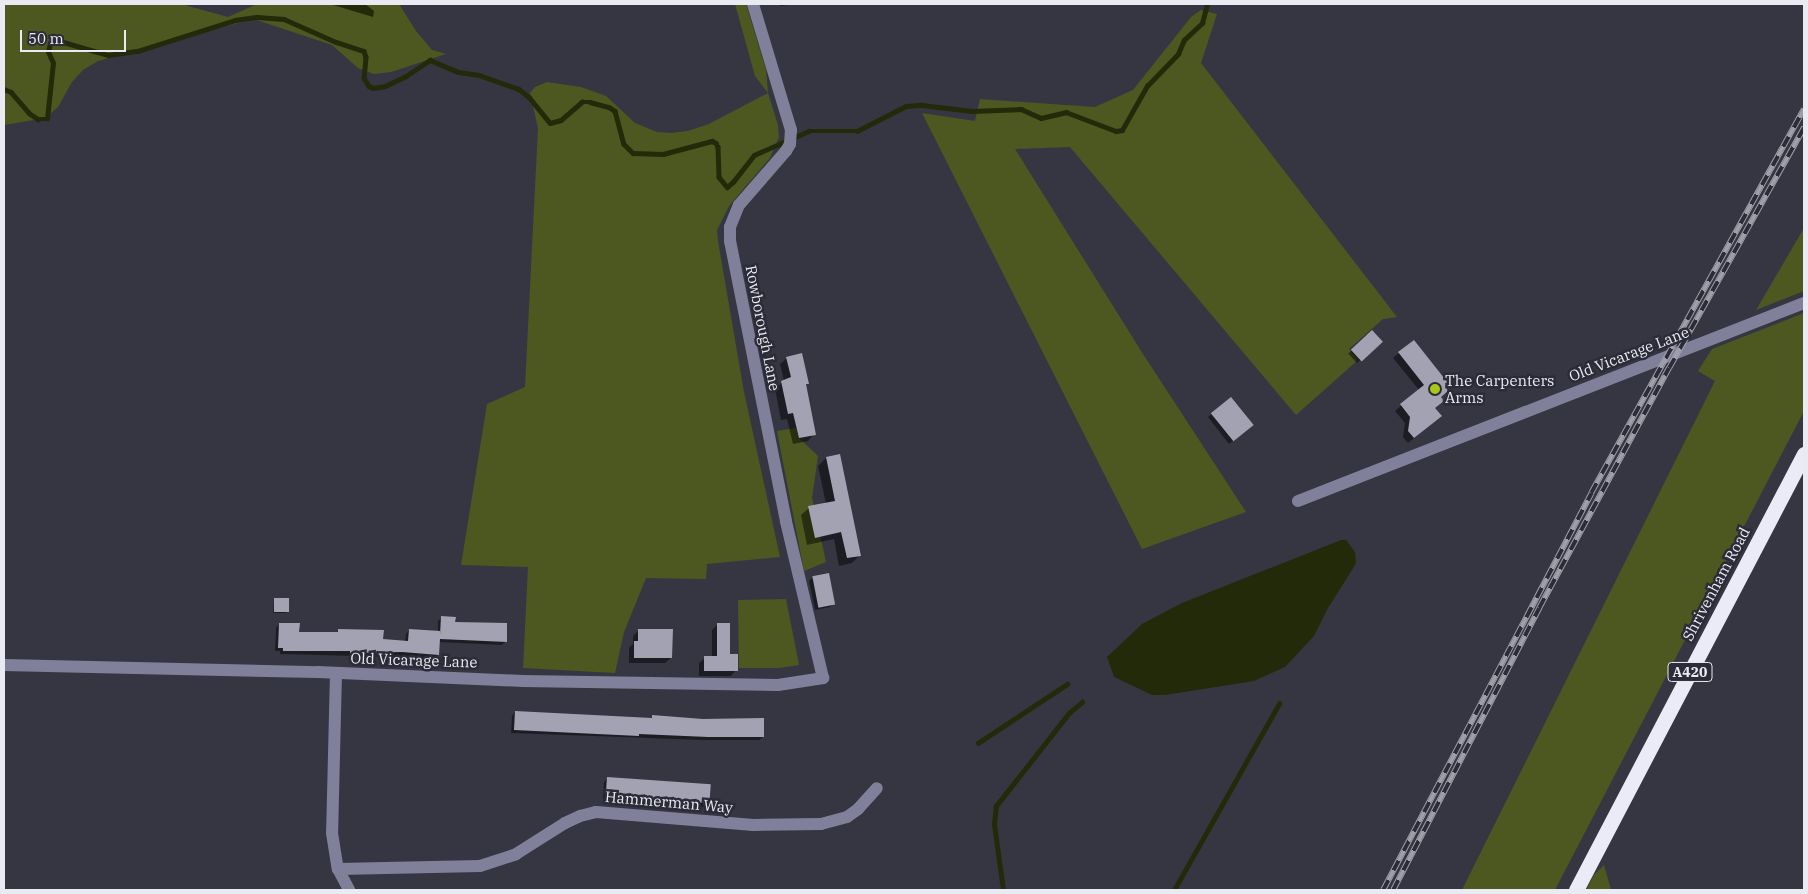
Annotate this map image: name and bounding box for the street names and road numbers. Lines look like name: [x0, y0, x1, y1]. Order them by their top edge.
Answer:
street label: Rowborough Lane: [742, 264, 784, 392]
street label: Old Vicarage Lane: [1566, 323, 1692, 385]
street label: Shrivenham Road: [1678, 524, 1754, 644]
street label: Old Vicarage Lane: [350, 649, 478, 671]
road number: A420: [1668, 660, 1712, 684]
street label: Hammerman Way: [604, 787, 734, 817]

